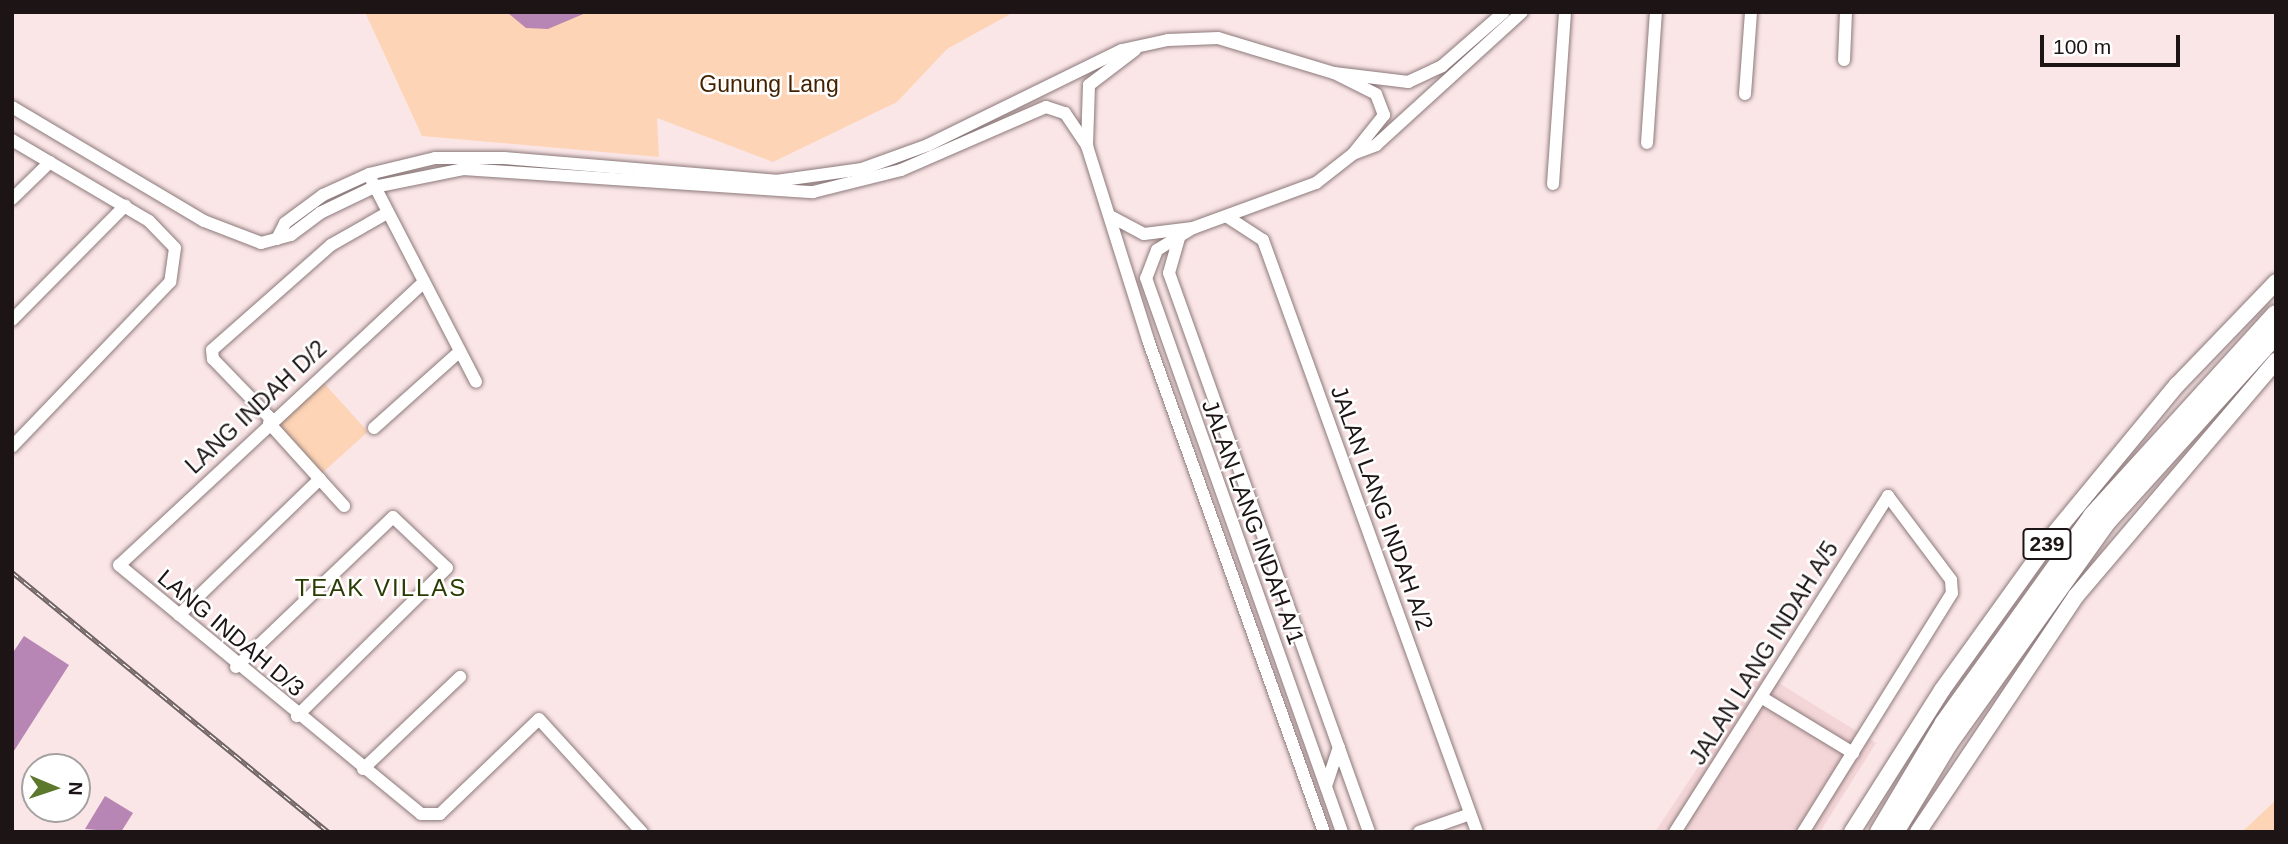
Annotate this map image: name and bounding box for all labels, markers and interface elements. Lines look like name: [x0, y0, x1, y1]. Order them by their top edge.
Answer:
scale bar: [2043, 21, 2183, 65]
text: 100 m: [2053, 35, 2111, 58]
park label: Gunung Lang: [699, 70, 839, 98]
street label: LANG INDAH D/2: [180, 335, 332, 479]
street label: JALAN LANG INDAH A/2: [1325, 381, 1439, 635]
street label: JALAN LANG INDAH A/1: [1196, 395, 1310, 649]
road number: 239: [2021, 526, 2073, 562]
street label: JALAN LANG INDAH A/5: [1684, 536, 1844, 770]
street label: LANG INDAH D/3: [152, 564, 310, 702]
district label: TEAK VILLAS: [296, 574, 466, 602]
north arrow: [21, 753, 91, 823]
text: N: [65, 781, 86, 796]

